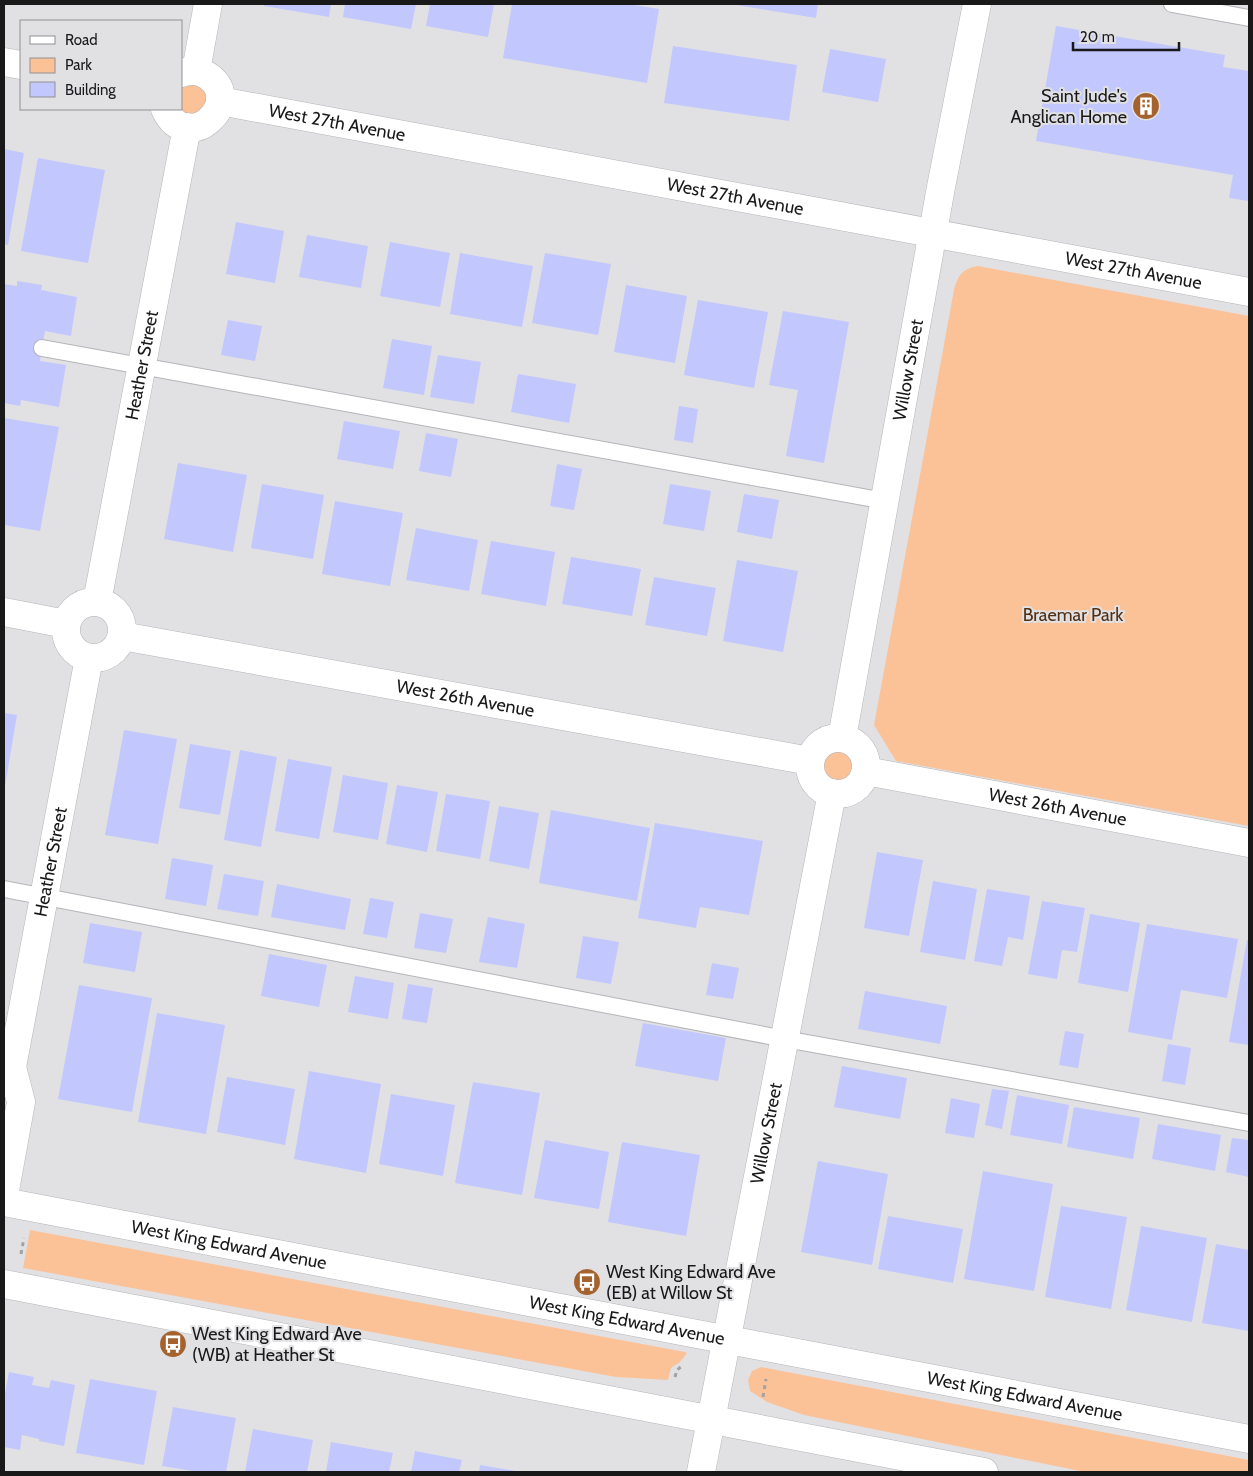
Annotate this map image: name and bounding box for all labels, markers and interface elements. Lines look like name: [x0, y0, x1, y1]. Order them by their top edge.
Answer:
legend: [20, 20, 182, 110]
scale bar: [1073, 20, 1179, 52]
text: 20 m: [1080, 28, 1115, 46]
text: Road: [65, 31, 98, 49]
text: Park: [65, 56, 92, 74]
text: Building: [65, 81, 116, 99]
place label: Saint Jude's Anglican Home: [1011, 85, 1127, 128]
building icon: Saint Jude's Anglican Home: [1131, 91, 1161, 121]
street label: West 27th Avenue: [267, 99, 407, 146]
street label: West 27th Avenue: [665, 173, 805, 220]
street label: West 27th Avenue: [1063, 247, 1204, 294]
street label: Heather Street: [121, 308, 163, 422]
street label: Willow Street: [888, 318, 928, 422]
park label: Braemar Park: [1023, 604, 1124, 626]
street label: West 26th Avenue: [395, 675, 536, 722]
street label: West 26th Avenue: [987, 783, 1128, 831]
street label: Heather Street: [30, 805, 72, 919]
street label: Willow Street: [746, 1081, 787, 1186]
street label: West King Edward Avenue: [129, 1215, 329, 1274]
place label: West King Edward Ave (EB) at Willow St: [606, 1261, 776, 1304]
bus stop icon: West King Edward Ave (EB) at Willow St: [572, 1267, 602, 1297]
street label: West King Edward Avenue: [527, 1291, 726, 1350]
place label: West King Edward Ave (WB) at Heather St: [192, 1323, 362, 1366]
bus stop icon: West King Edward Ave (WB) at Heather St: [158, 1329, 188, 1359]
street label: West King Edward Avenue: [925, 1367, 1124, 1426]

